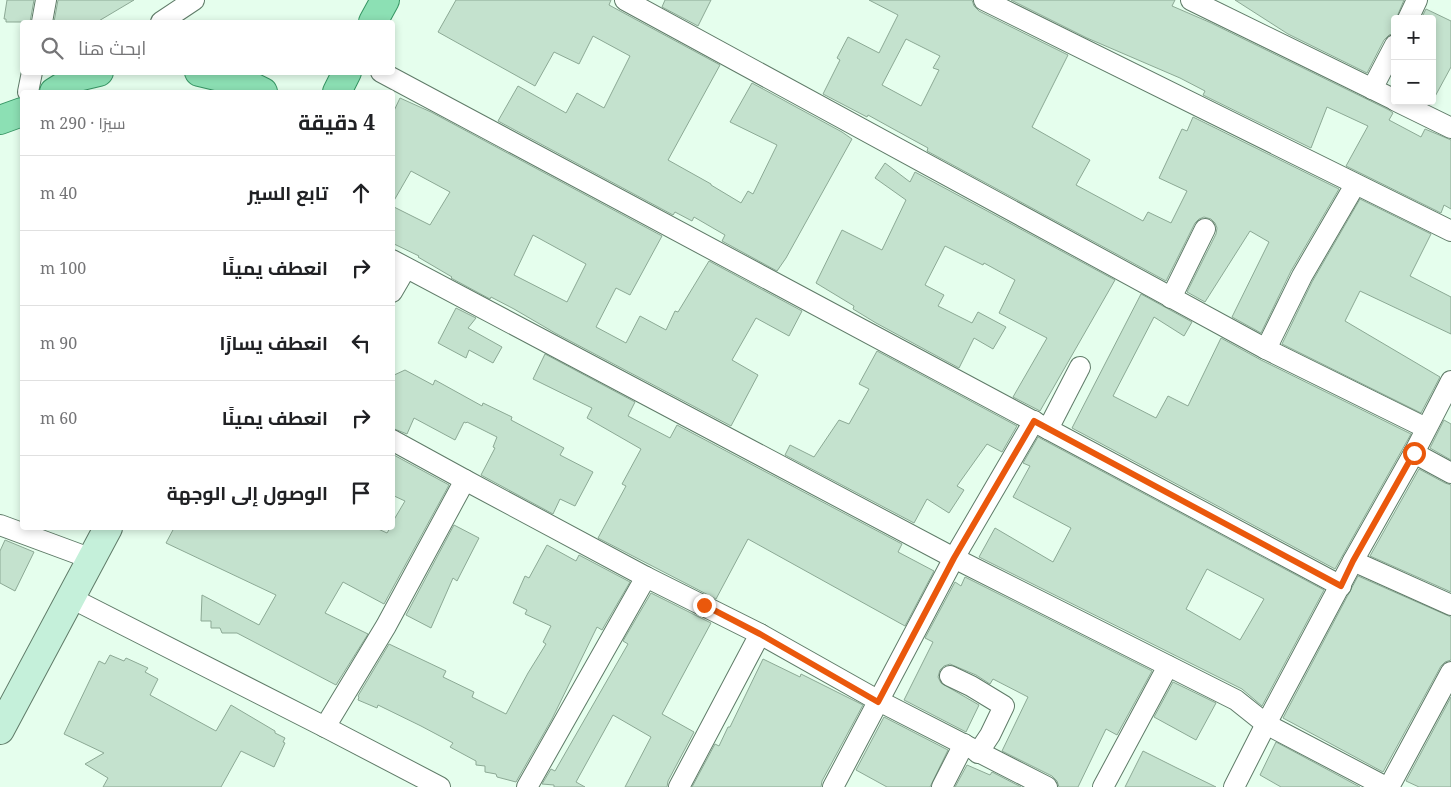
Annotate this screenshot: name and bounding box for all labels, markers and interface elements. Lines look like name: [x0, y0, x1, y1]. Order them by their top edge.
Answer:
map controls: [1391, 15, 1436, 105]
button: +: [1391, 15, 1436, 60]
search box: [20, 20, 395, 75]
icon: search: [38, 34, 66, 62]
text: ابحث هنا: [78, 35, 146, 61]
button: −: [1391, 60, 1436, 105]
text: 4 دقيقة: [298, 108, 375, 136]
text: سيرًا · 290 m: [40, 112, 126, 134]
icon: ahead: [347, 179, 375, 207]
text: تابع السير: [248, 180, 328, 206]
text: 40 m: [40, 182, 77, 204]
icon: right: [347, 254, 375, 282]
text: انعطف يمينًا: [222, 255, 328, 281]
text: 100 m: [40, 257, 86, 279]
icon: left: [347, 329, 375, 357]
text: انعطف يسارًا: [219, 330, 328, 356]
text: 90 m: [40, 332, 77, 354]
icon: right: [347, 404, 375, 432]
text: انعطف يمينًا: [222, 405, 328, 431]
text: 60 m: [40, 407, 77, 429]
route start: [1403, 442, 1426, 465]
icon: arrive: [347, 479, 375, 507]
text: الوصول إلى الوجهة: [167, 480, 328, 506]
route end: [693, 594, 716, 617]

